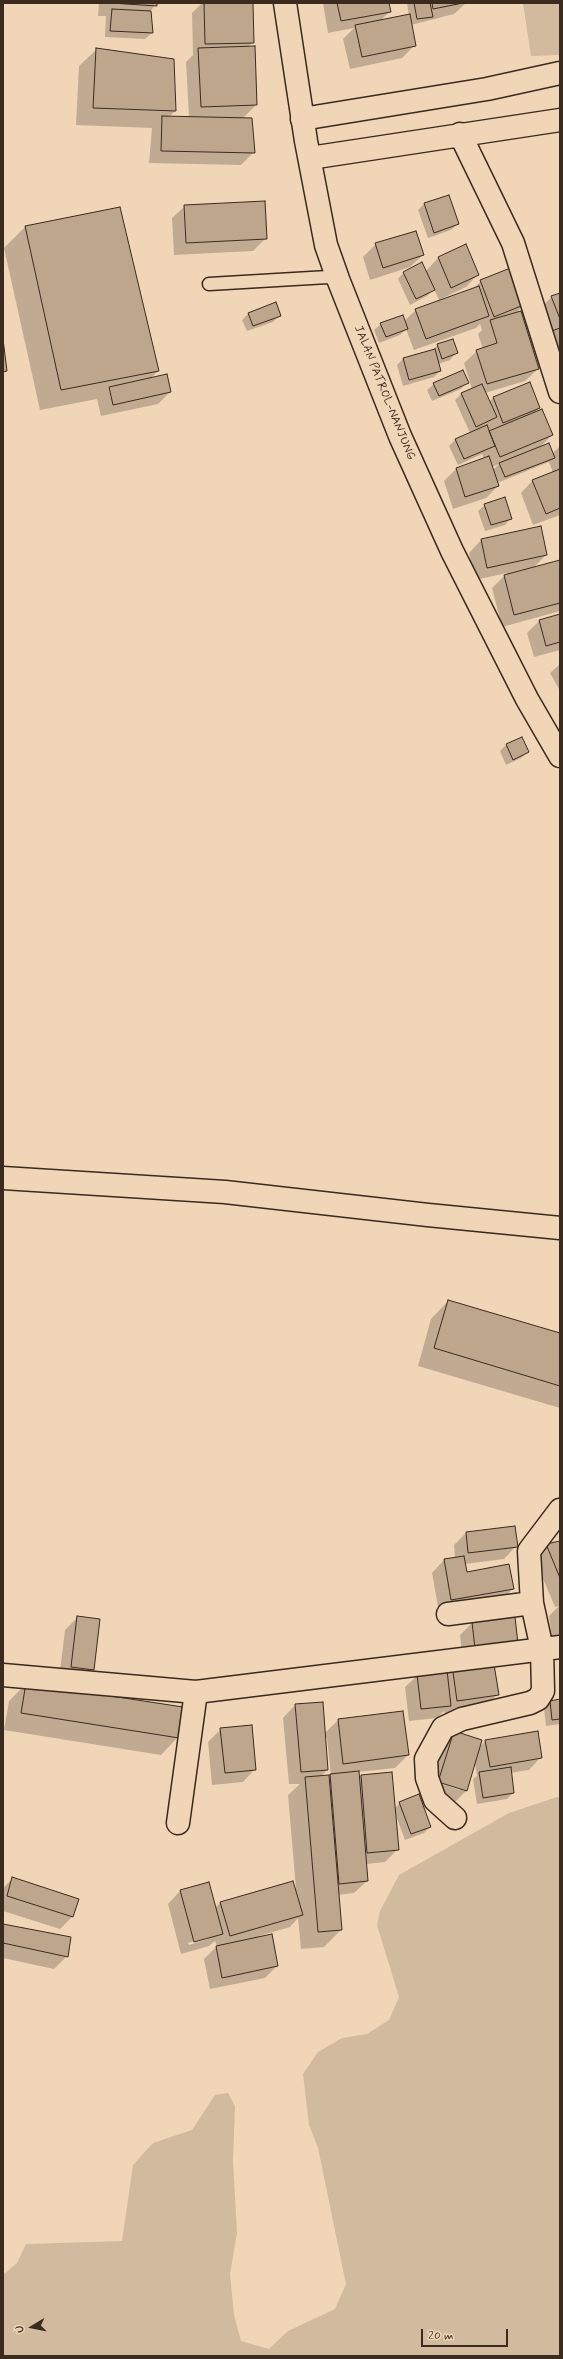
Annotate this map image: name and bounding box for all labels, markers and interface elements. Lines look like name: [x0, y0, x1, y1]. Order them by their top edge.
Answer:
street label: JALAN PATROL-NANJUNG: [350, 324, 418, 462]
north arrow: [12, 2307, 52, 2347]
scale bar: [423, 2321, 510, 2347]
text: U: [13, 2324, 28, 2334]
text: 20 m: [428, 2328, 454, 2344]

